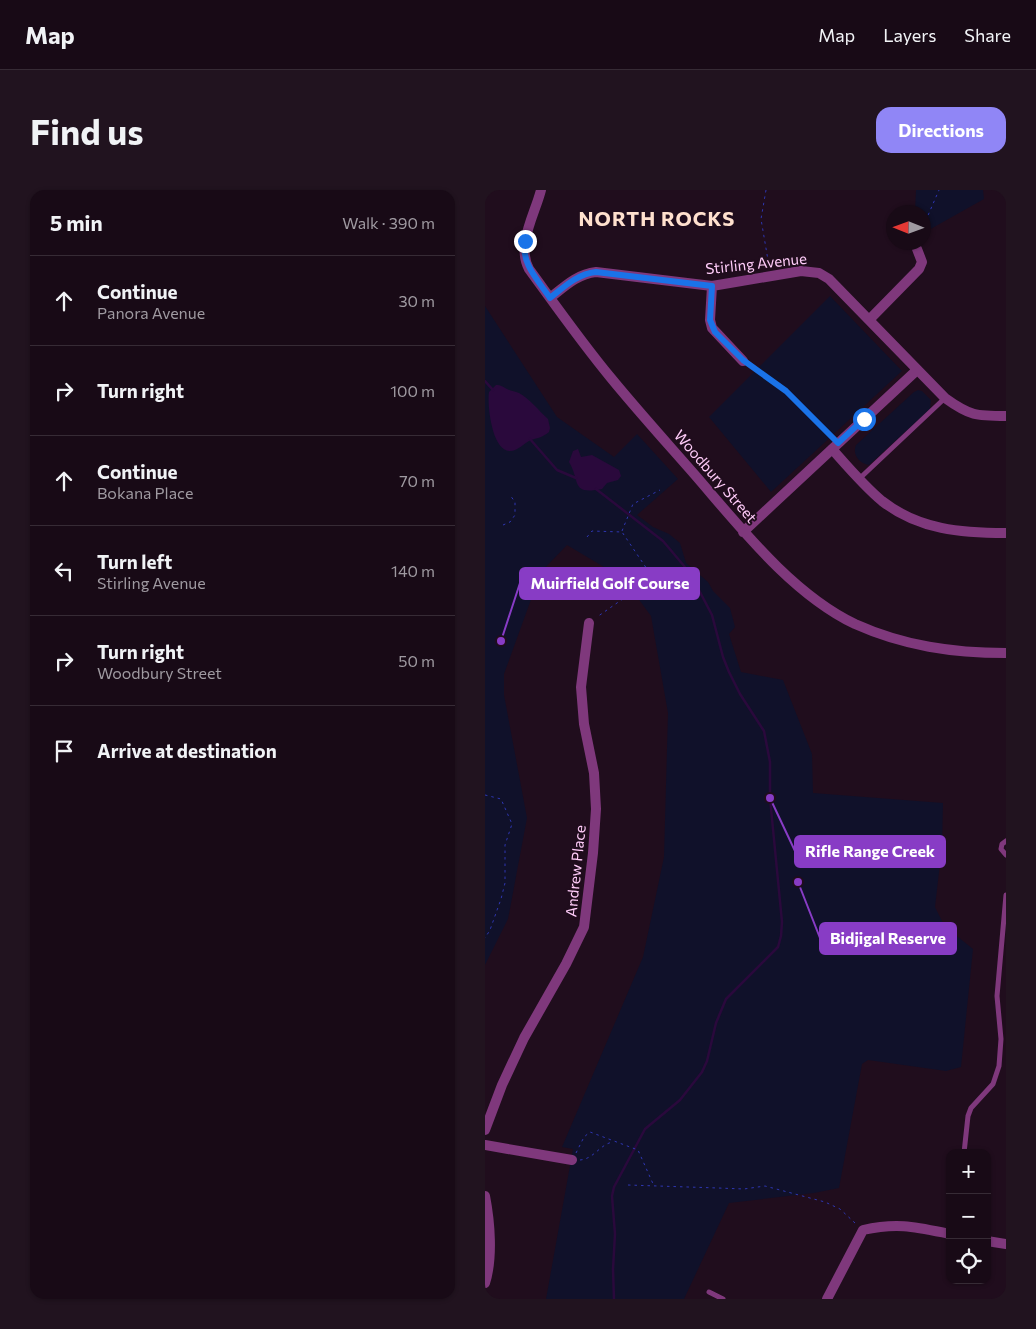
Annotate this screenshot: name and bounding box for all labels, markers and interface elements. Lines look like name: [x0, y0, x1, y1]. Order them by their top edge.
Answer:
text: Map: [25, 20, 75, 49]
text: Map: [818, 24, 855, 46]
text: Layers: [883, 24, 936, 46]
text: Share: [964, 24, 1011, 46]
button: Directions: [876, 107, 1006, 153]
text: Find us: [30, 109, 144, 152]
north arrow: [886, 205, 931, 250]
district label: NORTH ROCKS: [579, 206, 735, 230]
text: 5 min: [50, 210, 103, 235]
text: Walk · 390 m: [342, 213, 435, 232]
route end: [514, 230, 537, 253]
street label: Stirling Avenue: [704, 249, 808, 277]
text: Continue: [97, 280, 177, 303]
icon: ahead: [50, 287, 78, 315]
text: 30 m: [398, 291, 435, 310]
text: Panora Avenue: [97, 303, 205, 322]
icon: right: [50, 377, 78, 405]
text: Turn right: [97, 379, 184, 402]
text: 100 m: [390, 381, 435, 400]
route start: [853, 408, 876, 431]
street label: Woodbury Street: [671, 426, 761, 526]
text: Continue: [97, 460, 177, 483]
icon: ahead: [50, 467, 78, 495]
text: 70 m: [399, 471, 435, 490]
text: Bokana Place: [97, 483, 193, 502]
text: Turn left: [97, 550, 172, 573]
icon: left: [50, 557, 78, 585]
text: 140 m: [391, 561, 435, 580]
callout: Muirfield Golf Course: [520, 568, 699, 599]
text: Stirling Avenue: [97, 573, 206, 592]
text: Muirfield Golf Course: [531, 573, 689, 592]
text: Turn right: [97, 640, 184, 663]
icon: right: [50, 647, 78, 675]
text: 50 m: [398, 651, 435, 670]
text: Woodbury Street: [97, 663, 222, 682]
icon: arrive: [50, 737, 78, 765]
text: Arrive at destination: [97, 739, 277, 762]
street label: Andrew Place: [561, 824, 589, 918]
callout: Rifle Range Creek: [795, 836, 945, 867]
text: Rifle Range Creek: [805, 841, 936, 860]
callout: Bidjigal Reserve: [820, 923, 956, 954]
text: Bidjigal Reserve: [830, 928, 946, 947]
map controls: [946, 1149, 991, 1284]
button: +: [946, 1149, 991, 1194]
button: −: [946, 1194, 991, 1239]
button: locate: [946, 1239, 991, 1284]

